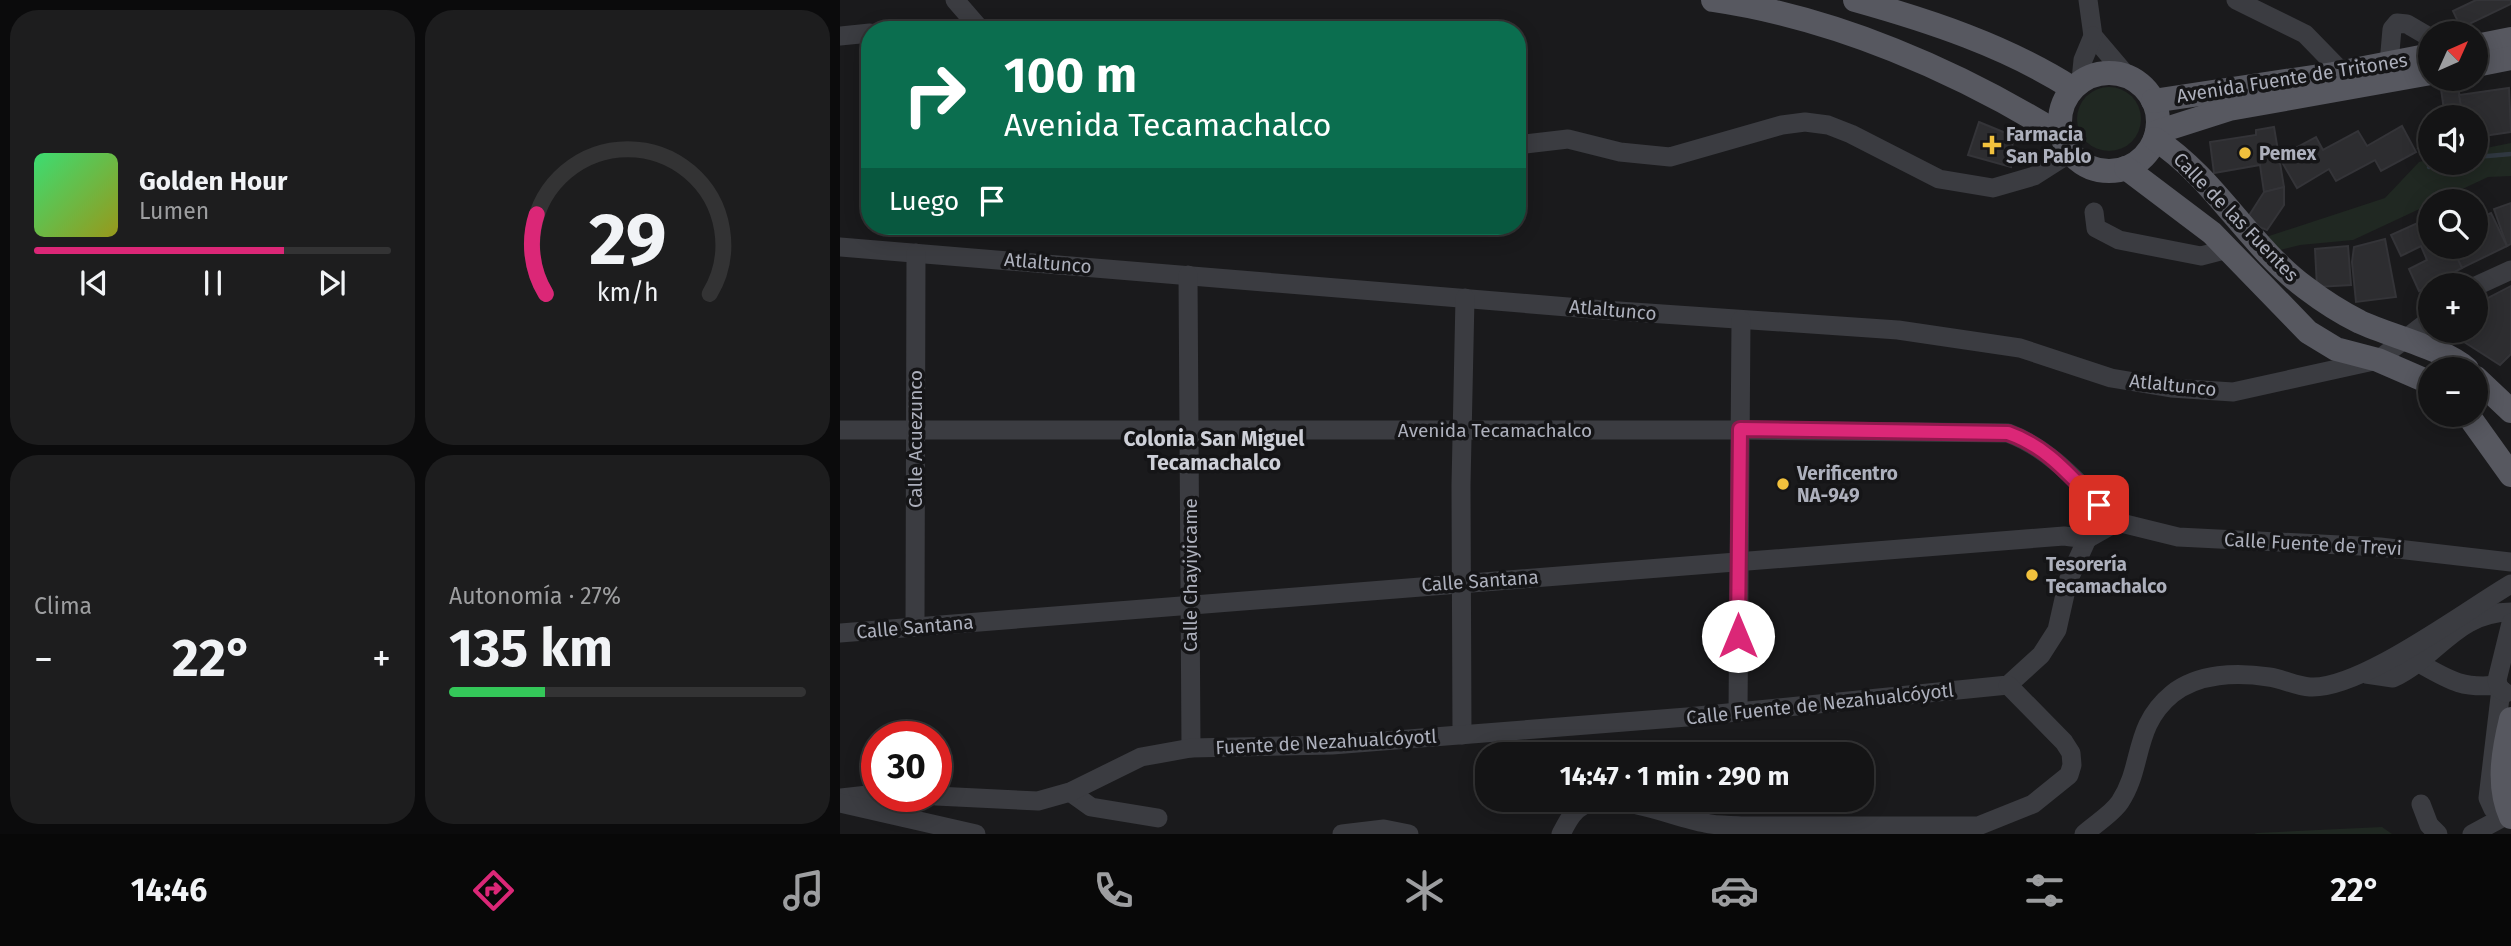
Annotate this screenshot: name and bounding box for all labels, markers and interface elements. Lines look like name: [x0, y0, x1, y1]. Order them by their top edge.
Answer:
north arrow: [2418, 21, 2488, 91]
map controls: [2418, 21, 2488, 427]
text: 100 m: [1004, 46, 1137, 105]
street label: Avenida Fuente de Tritones: [2175, 48, 2409, 108]
icon: right: [889, 49, 980, 140]
button: sound: [2418, 105, 2488, 175]
text: Avenida Tecamachalco: [1004, 106, 1331, 144]
place label: Farmacia San Pablo: [2006, 123, 2092, 168]
marker: Farmacia San Pablo: [1984, 137, 2000, 153]
place label: Pemex: [2259, 142, 2317, 165]
marker: Pemex: [2237, 145, 2253, 161]
street label: Calle de las Fuentes: [2169, 148, 2304, 286]
text: Golden Hour: [139, 166, 287, 197]
icon: arrive: [973, 182, 1011, 220]
text: Luego: [889, 186, 959, 217]
button: search: [2418, 189, 2488, 259]
text: 29: [589, 196, 666, 283]
text: Lumen: [139, 197, 209, 225]
street label: Atlaltunco: [1003, 248, 1093, 278]
icon: previous: [75, 264, 113, 302]
icon: pause: [194, 264, 232, 302]
icon: next: [313, 264, 351, 302]
button: +: [2418, 273, 2488, 343]
text: km/h: [597, 278, 658, 308]
street label: Atlaltunco: [1568, 295, 1658, 325]
button: −: [2418, 357, 2488, 427]
street label: Atlaltunco: [2128, 369, 2218, 401]
street label: Calle Acuezunco: [904, 370, 927, 508]
street label: Avenida Tecamachalco: [1398, 419, 1592, 442]
district label: Colonia San Miguel Tecamachalco: [1123, 426, 1305, 476]
place label: Verificentro NA-949: [1796, 462, 1898, 507]
pin: [2069, 475, 2129, 535]
marker: Verificentro NA-949: [1775, 476, 1791, 492]
icon: arrive: [2080, 486, 2118, 524]
street label: Calle Chayiyicame: [1179, 498, 1202, 652]
street label: Calle Fuente de Trevi: [2224, 528, 2402, 560]
place label: Tesorería Tecamachalco: [2046, 553, 2167, 598]
street label: Calle Santana: [1421, 565, 1539, 597]
marker: Tesorería Tecamachalco: [2024, 567, 2040, 583]
text: Autonomía · 27%: [449, 582, 621, 610]
text: Clima: [34, 592, 92, 620]
position arrow: [1701, 599, 1775, 673]
street label: Calle Santana: [856, 610, 974, 644]
text: 135 km: [449, 617, 613, 680]
text: 22°: [172, 627, 253, 690]
text: −: [34, 636, 53, 682]
text: +: [372, 636, 391, 682]
street label: Calle Fuente de Nezahualcóyotl: [1685, 678, 1955, 729]
speed limit sign: 30: [861, 721, 952, 812]
street label: Fuente de Nezahualcóyotl: [1215, 725, 1438, 759]
text: 14:47 · 1 min · 290 m: [1560, 761, 1789, 792]
icon: directions: [469, 866, 518, 915]
icon: music: [779, 866, 828, 915]
icon: phone: [1089, 866, 1138, 915]
icon: climate: [1400, 866, 1449, 915]
icon: car: [1710, 866, 1759, 915]
icon: filters: [2020, 866, 2069, 915]
text: 14:46: [131, 871, 207, 909]
text: 22°: [2331, 871, 2380, 909]

